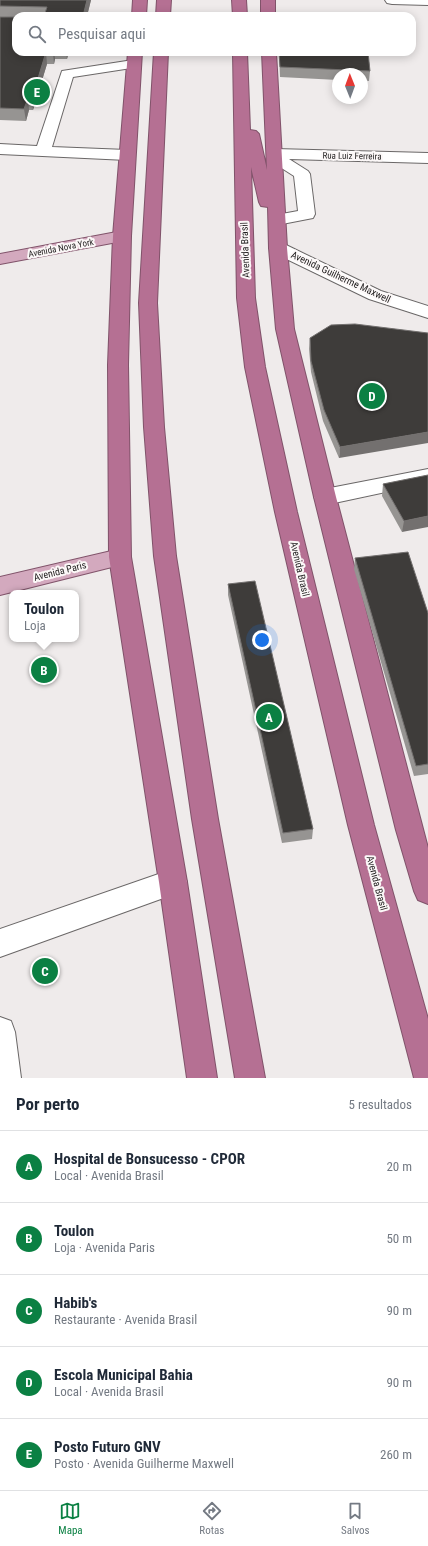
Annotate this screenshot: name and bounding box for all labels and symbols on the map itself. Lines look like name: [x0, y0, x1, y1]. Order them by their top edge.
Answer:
north arrow: [332, 68, 368, 104]
pin: E: [24, 77, 50, 107]
street label: Rua Luiz Ferreira: [322, 150, 382, 162]
street label: Avenida Brasil: [239, 222, 251, 278]
street label: Avenida Nova York: [28, 237, 94, 259]
street label: Avenida Guilherme Maxwell: [289, 249, 393, 305]
pin: D: [359, 381, 385, 411]
street label: Avenida Brasil: [288, 541, 312, 597]
street label: Avenida Paris: [33, 559, 88, 583]
your location: [252, 630, 272, 650]
pin: B: [31, 655, 57, 685]
pin: A: [256, 702, 282, 732]
street label: Avenida Brasil: [364, 855, 390, 911]
pin: C: [32, 956, 58, 986]

